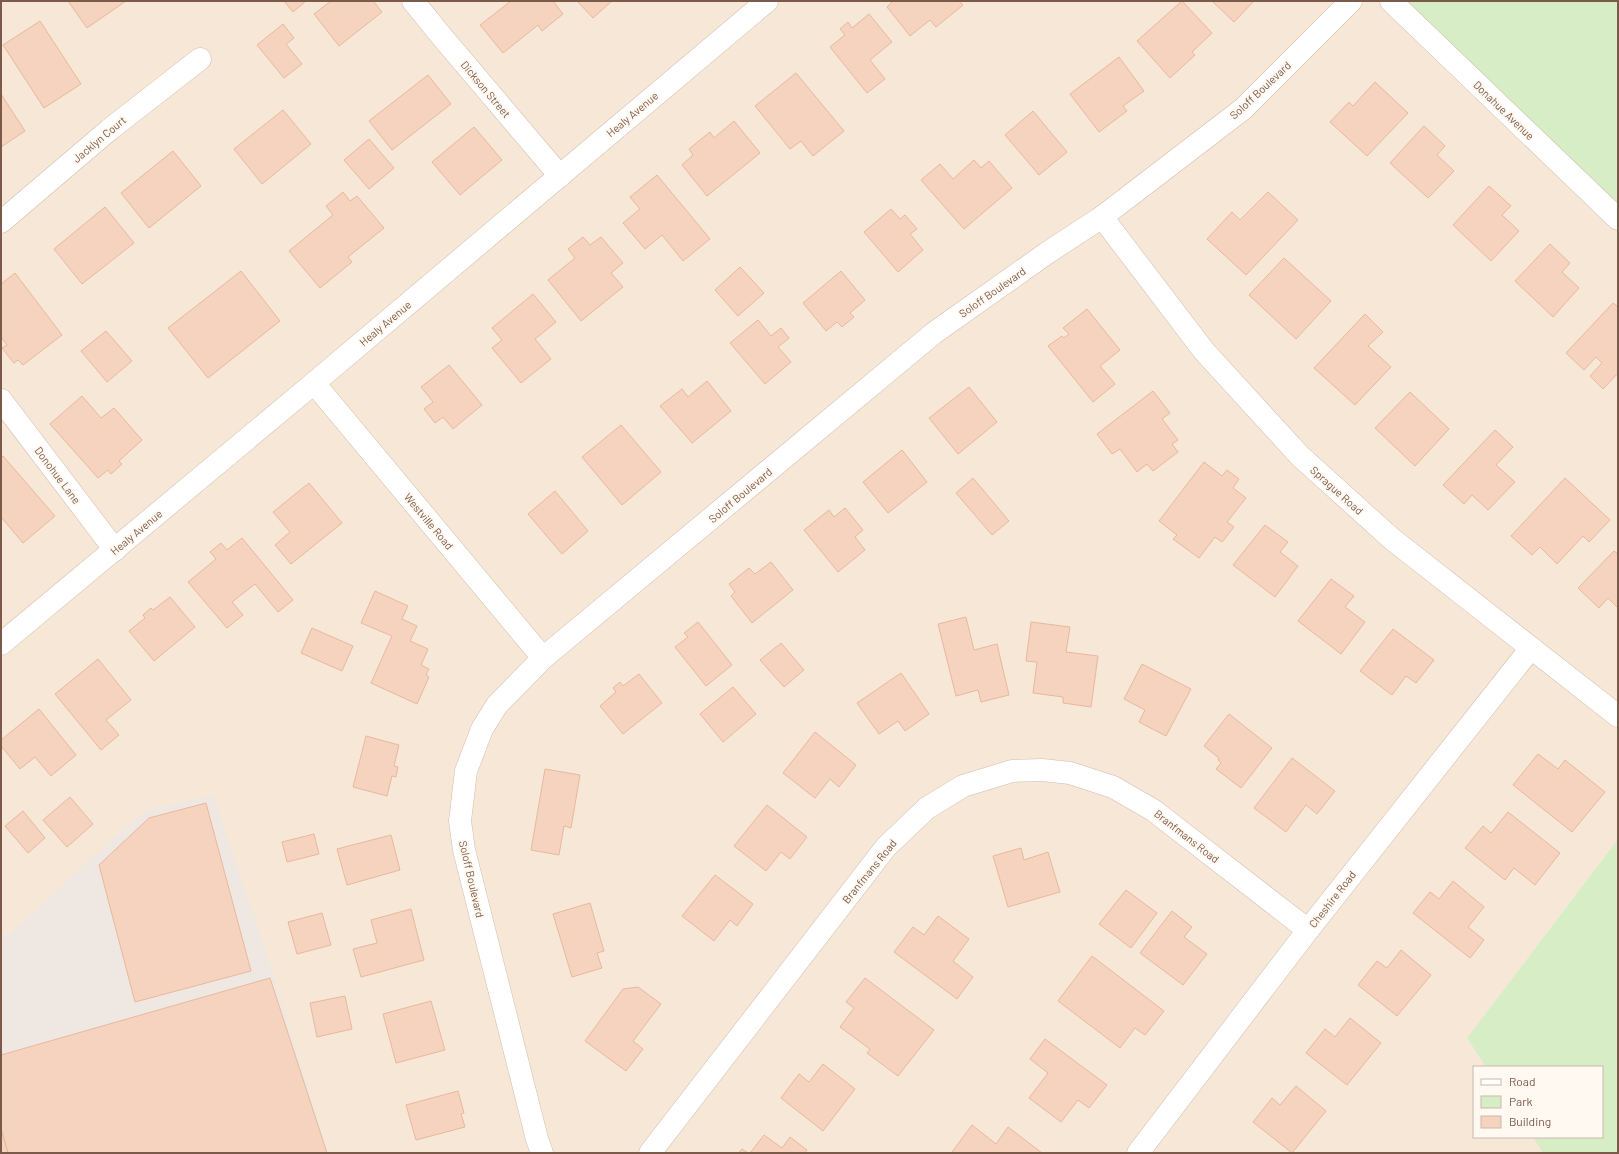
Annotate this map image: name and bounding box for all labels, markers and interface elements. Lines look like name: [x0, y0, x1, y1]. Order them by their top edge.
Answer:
street label: Dickson Street: [458, 58, 514, 120]
street label: Soloff Boulevard: [1227, 58, 1293, 122]
street label: Donahue Avenue: [1471, 78, 1537, 142]
street label: Healy Avenue: [604, 89, 661, 139]
street label: Jacklyn Court: [70, 113, 128, 165]
street label: Soloff Boulevard: [956, 264, 1028, 320]
street label: Healy Avenue: [357, 298, 414, 348]
street label: Donohue Lane: [32, 444, 84, 506]
street label: Sprague Road: [1308, 463, 1366, 517]
street label: Soloff Boulevard: [706, 465, 774, 525]
street label: Westville Road: [402, 490, 456, 552]
street label: Healy Avenue: [108, 507, 165, 557]
street label: Branfmans Road: [1152, 807, 1222, 865]
street label: Branfmans Road: [839, 836, 899, 906]
street label: Soloff Boulevard: [457, 839, 487, 919]
street label: Cheshire Road: [1306, 868, 1358, 930]
legend: [1473, 1066, 1603, 1138]
text: Road: [1509, 1074, 1536, 1088]
text: Park: [1509, 1094, 1533, 1108]
text: Building: [1509, 1114, 1551, 1128]

